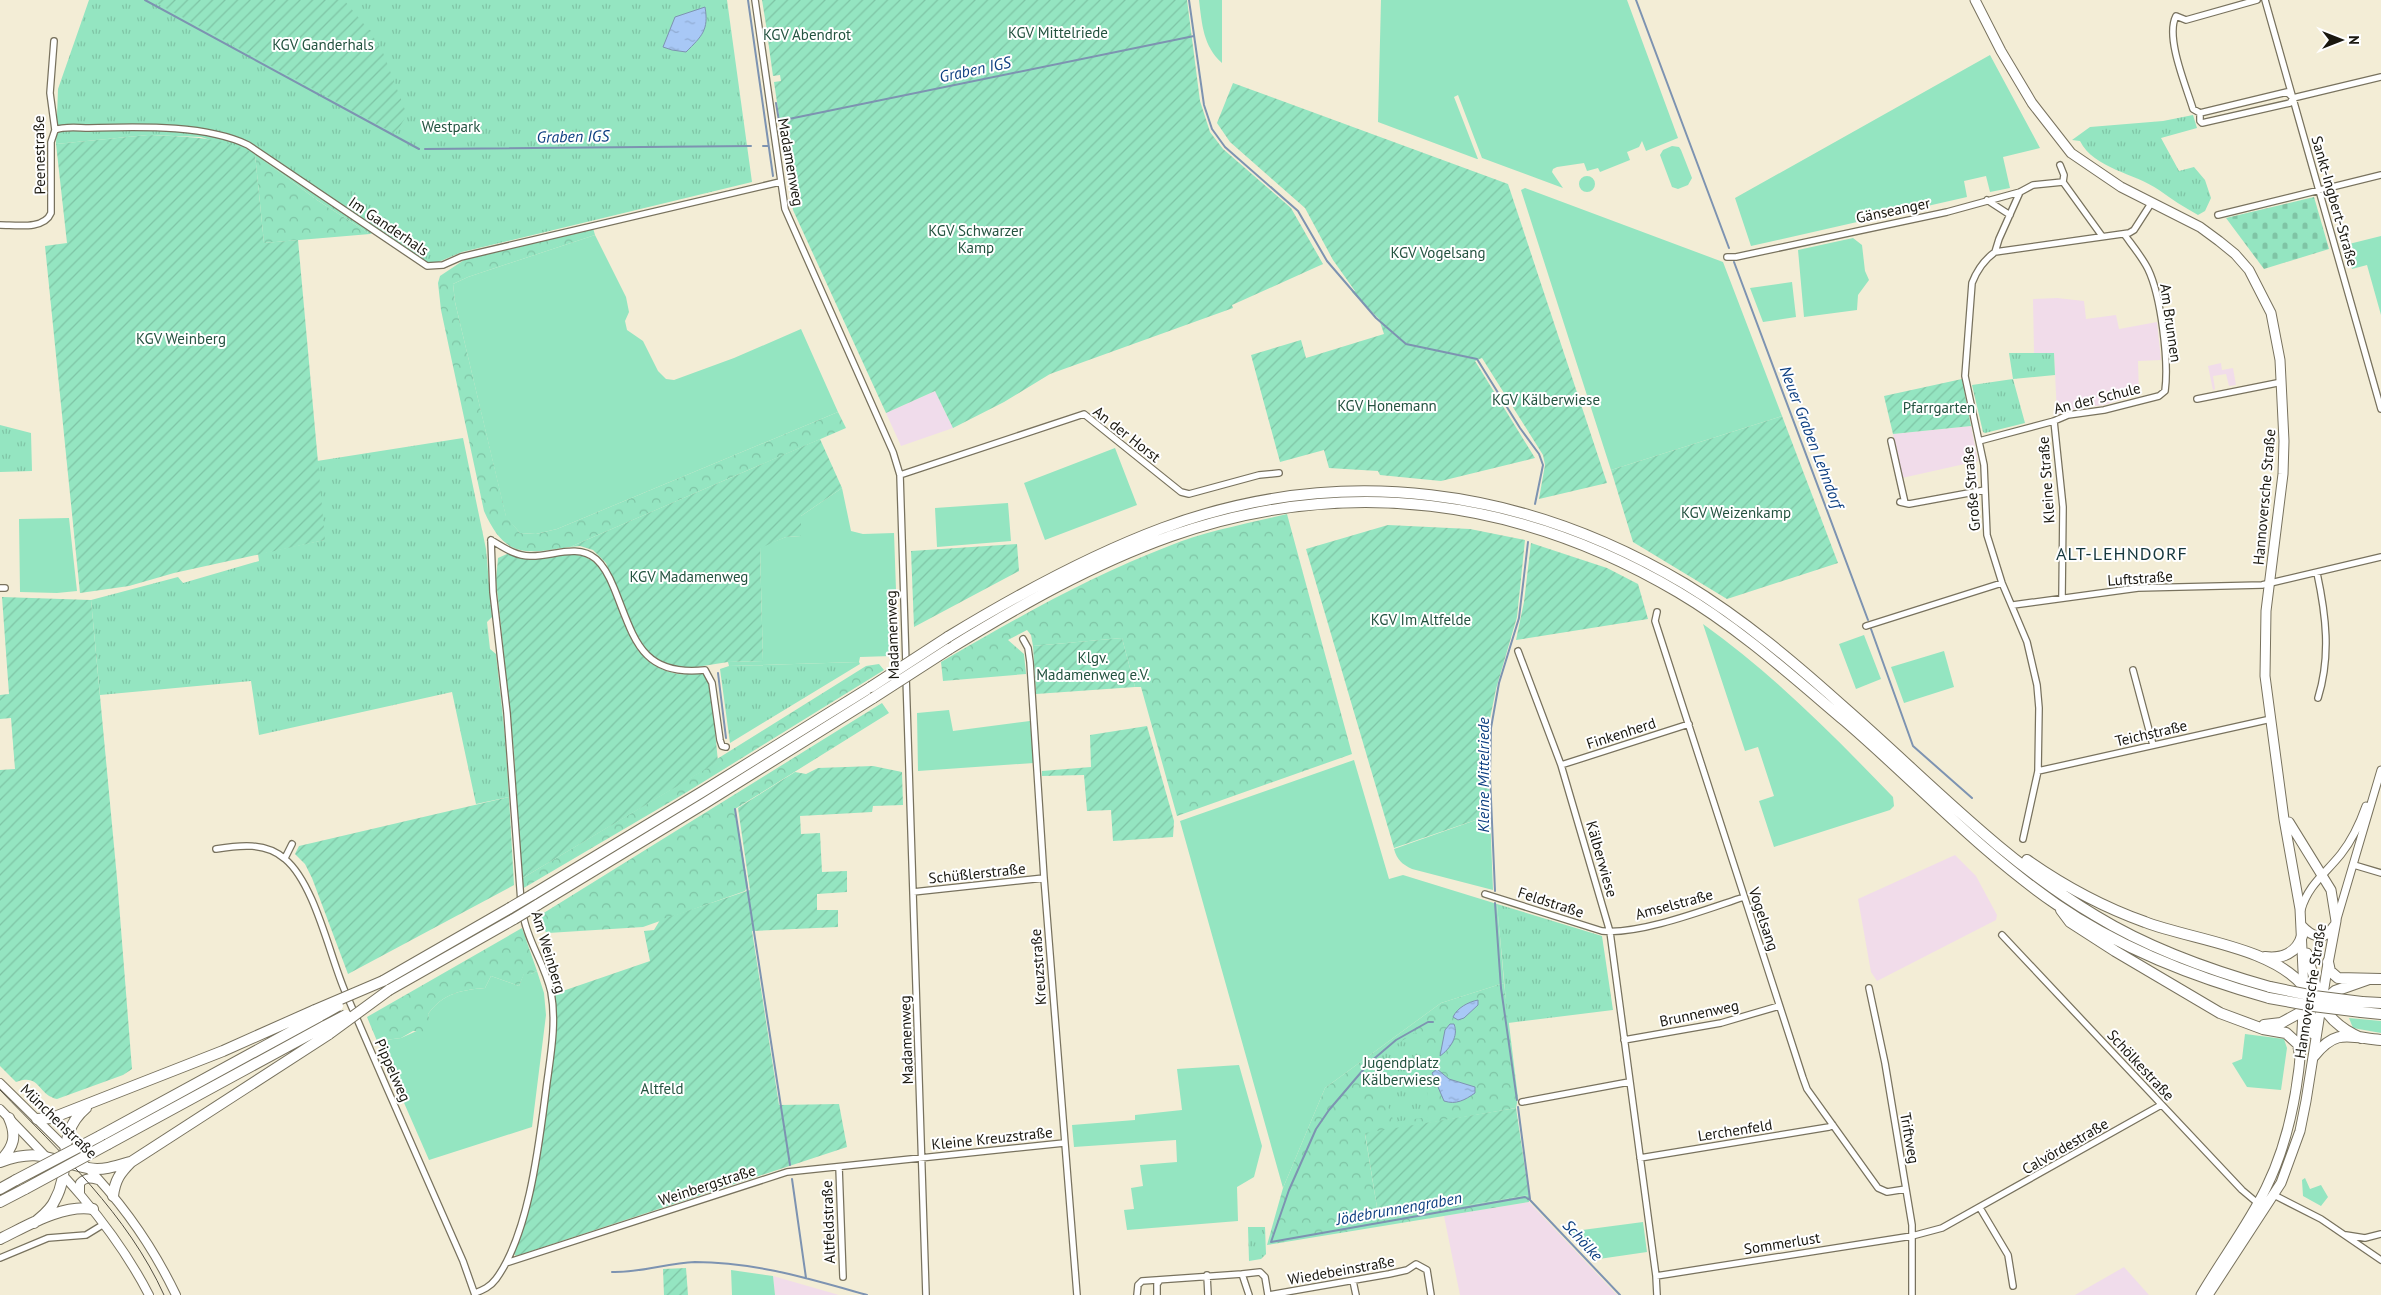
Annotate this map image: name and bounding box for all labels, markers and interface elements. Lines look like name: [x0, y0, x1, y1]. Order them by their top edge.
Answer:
north arrow: [2316, 15, 2366, 65]
park label: KGV Mittelriede: [1008, 23, 1108, 42]
park label: KGV Abendrot: [763, 25, 851, 44]
park label: KGV Ganderhals: [272, 35, 374, 54]
text: N: [2345, 35, 2363, 45]
water label: Graben IGS: [937, 51, 1013, 86]
street label: Peenestraße: [29, 115, 49, 195]
street label: Madamenweg: [774, 116, 808, 208]
park label: Westpark: [422, 117, 481, 136]
water label: Graben IGS: [537, 125, 610, 147]
street label: Sankt-Ingbert-Straße: [2307, 134, 2363, 268]
street label: Im Ganderhals: [345, 192, 433, 260]
street label: Gänseanger: [1854, 193, 1932, 227]
park label: KGV Schwarzer Kamp: [928, 221, 1024, 257]
park label: KGV Vogelsang: [1391, 243, 1485, 262]
street label: Am Brunnen: [2156, 282, 2186, 364]
park label: KGV Weinberg: [136, 329, 226, 348]
water label: Neuer Graben Lehndorf: [1776, 363, 1849, 513]
street label: An der Schule: [2052, 378, 2142, 418]
park label: KGV Kälberwiese: [1492, 390, 1600, 409]
park label: KGV Honemann: [1337, 396, 1437, 415]
park label: Pfarrgarten: [1903, 398, 1975, 417]
street label: An der Horst: [1089, 402, 1165, 466]
street label: Hannoversche Straße: [2249, 428, 2279, 566]
street label: Kleine Straße: [2033, 436, 2059, 524]
street label: Große Straße: [1958, 446, 1984, 532]
park label: KGV Weizenkamp: [1681, 503, 1791, 522]
district label: ALT-LEHNDORF: [2056, 542, 2188, 565]
street label: Luftstraße: [2107, 566, 2173, 590]
park label: KGV Madamenweg: [630, 567, 748, 586]
street label: Madamenweg: [881, 590, 903, 680]
park label: KGV Im Altfelde: [1371, 610, 1471, 629]
park label: Klgv. Madamenweg e.V.: [1036, 648, 1150, 684]
street label: Finkenherd: [1584, 713, 1658, 753]
street label: Teichstraße: [2113, 715, 2189, 751]
water label: Kleine Mittelriede: [1473, 717, 1493, 833]
street label: Kälberwiese: [1582, 819, 1622, 899]
street label: Schüßlerstraße: [928, 858, 1026, 888]
street label: Feldstraße: [1516, 882, 1586, 922]
street label: Vogelsang: [1744, 884, 1783, 953]
street label: Amselstraße: [1633, 885, 1715, 923]
street label: Am Weinberg: [527, 908, 571, 996]
street label: Hannoversche Straße: [2290, 922, 2330, 1060]
street label: Kreuzstraße: [1026, 928, 1050, 1006]
street label: Madamenweg: [895, 995, 917, 1085]
street label: Brunnenweg: [1658, 995, 1740, 1031]
street label: Schölkestraße: [2103, 1025, 2179, 1105]
street label: Pippelweg: [371, 1036, 415, 1104]
park label: Jugendplatz Kälberwiese: [1362, 1053, 1440, 1089]
park label: Altfeld: [641, 1079, 683, 1098]
street label: Münchenstraße: [17, 1080, 101, 1162]
street label: Triftweg: [1896, 1111, 1924, 1165]
street label: Calvördestraße: [2018, 1114, 2112, 1178]
street label: Lerchenfeld: [1696, 1115, 1774, 1145]
street label: Kleine Kreuzstraße: [930, 1122, 1054, 1154]
street label: Weinbergstraße: [656, 1160, 758, 1210]
street label: Altfeldstraße: [817, 1180, 839, 1264]
water label: Jödebrunnengraben: [1334, 1187, 1463, 1229]
water label: Schölke: [1559, 1215, 1608, 1265]
street label: Sommerlust: [1743, 1228, 1821, 1258]
street label: Wiedebeinstraße: [1286, 1251, 1396, 1289]

